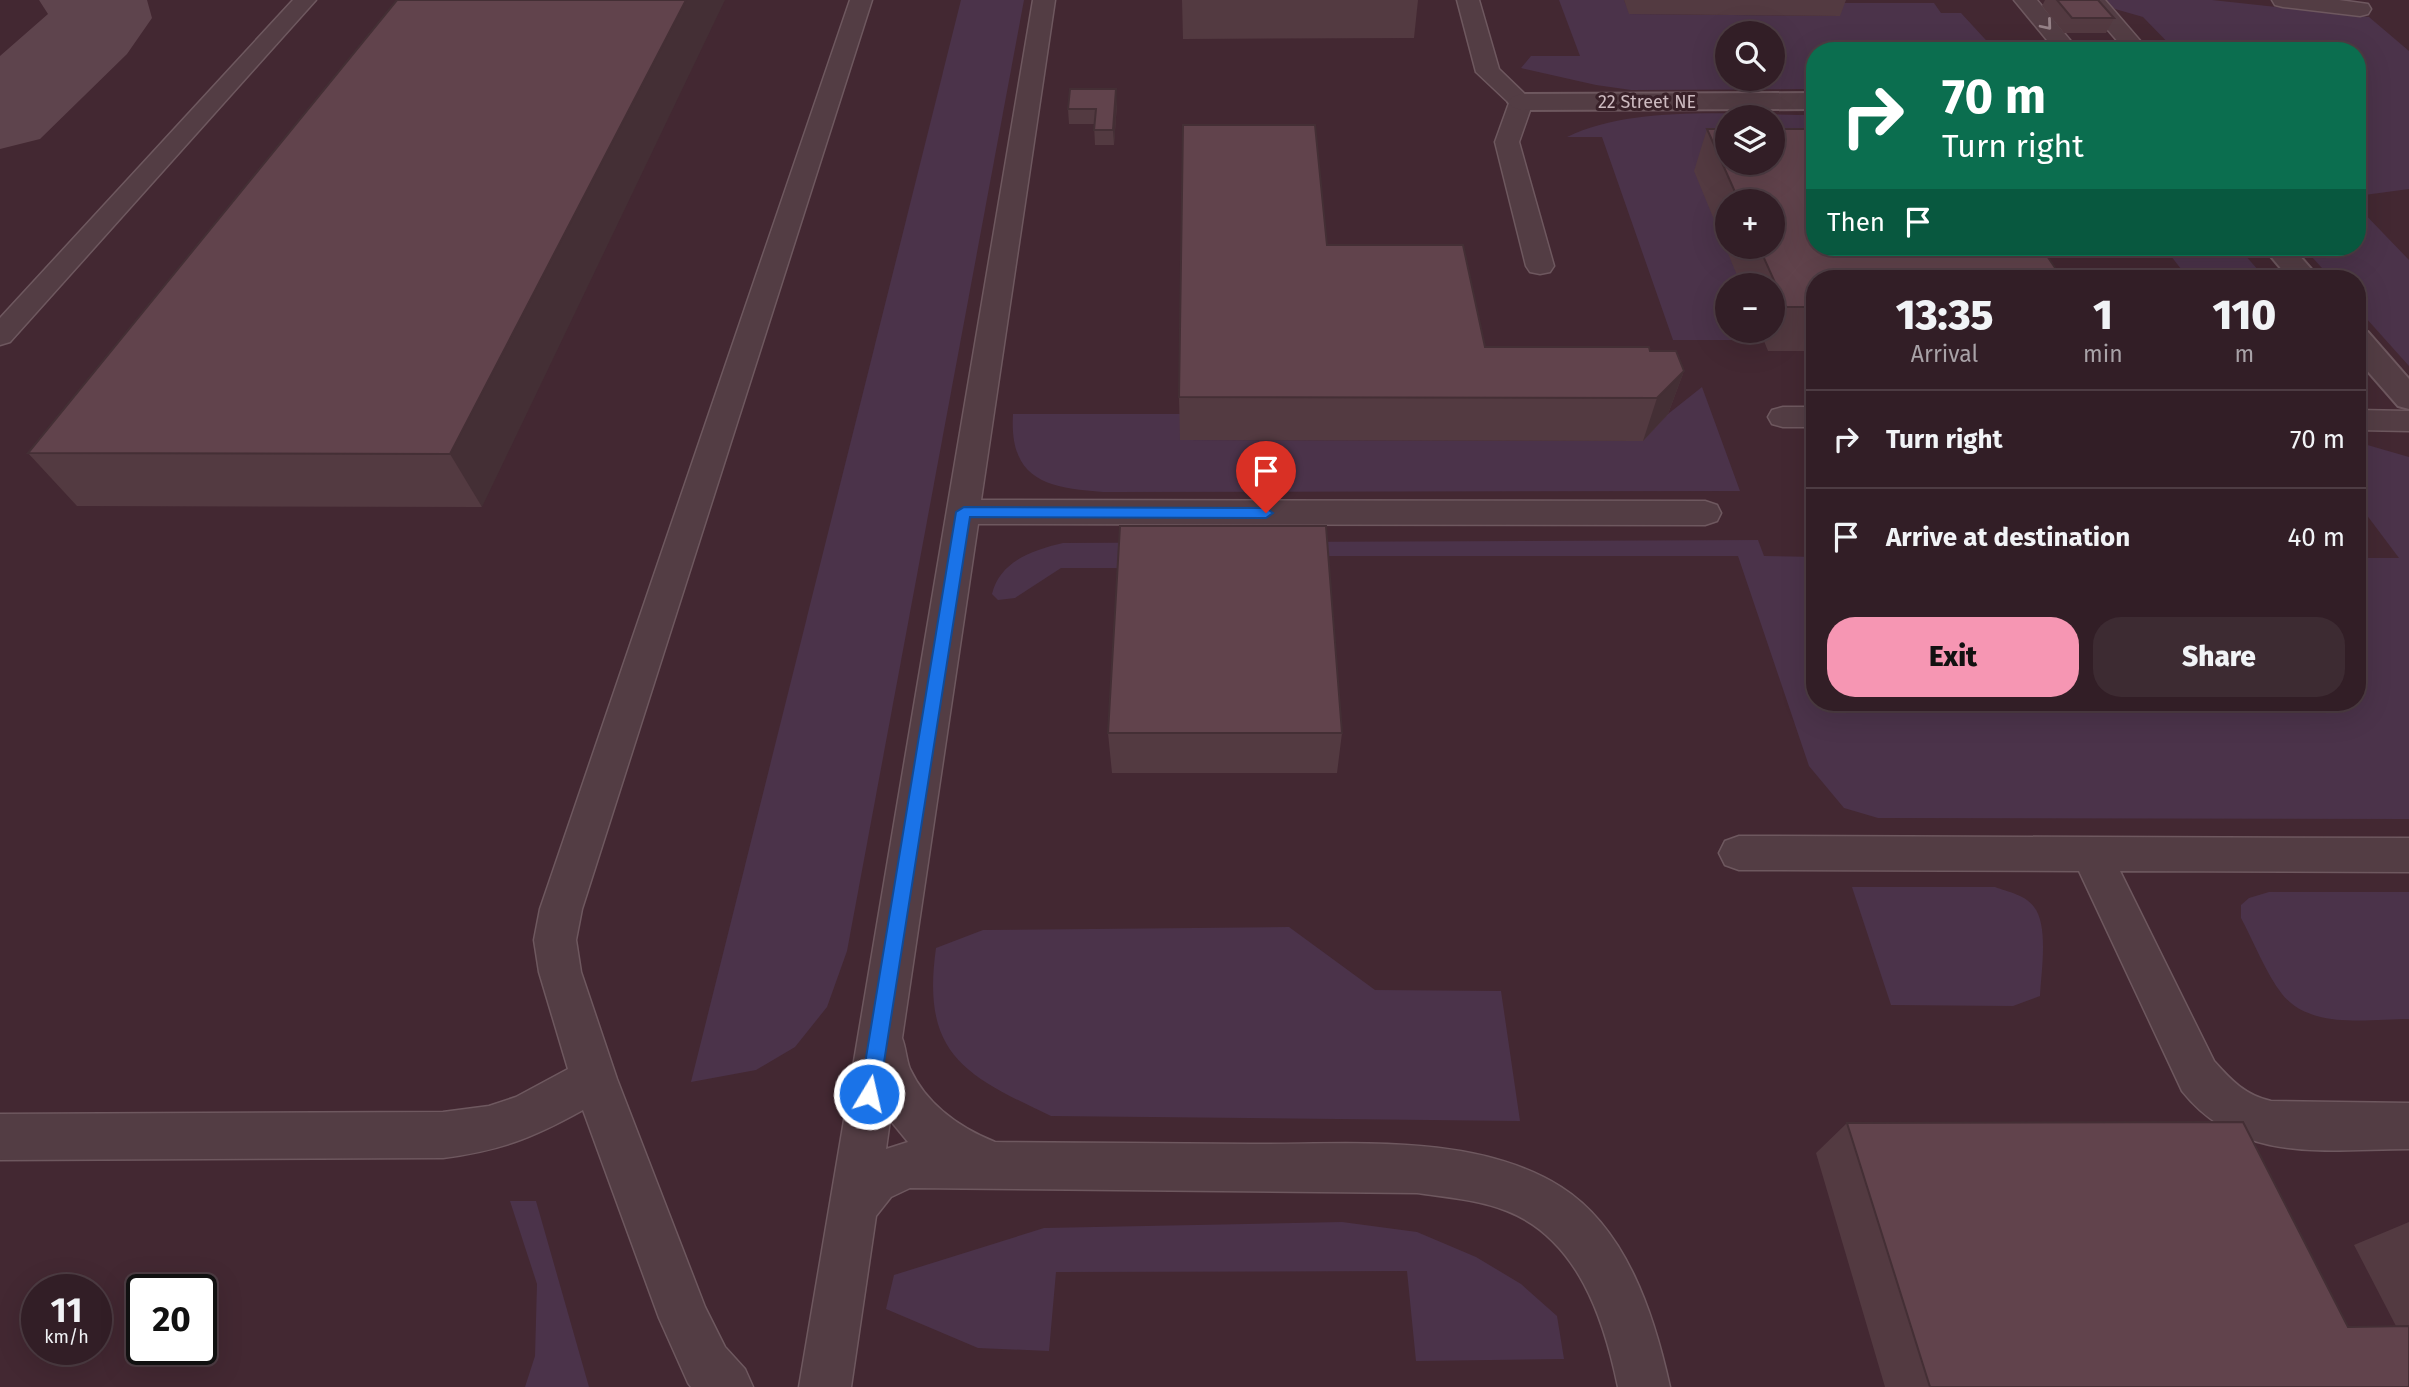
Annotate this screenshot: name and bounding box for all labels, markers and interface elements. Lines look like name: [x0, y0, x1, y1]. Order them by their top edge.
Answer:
one-way arrow: [2039, 17, 2051, 30]
map controls: [1715, 21, 1785, 343]
button: search: [1715, 21, 1785, 91]
text: 70 m: [1942, 67, 2046, 126]
icon: right: [1827, 70, 1918, 161]
street label: 22 Street NE: [1598, 91, 1696, 113]
button: layers: [1715, 105, 1785, 175]
text: Turn right: [1942, 127, 2084, 165]
button: +: [1715, 189, 1785, 259]
icon: arrive: [1899, 203, 1937, 241]
text: Then: [1827, 207, 1885, 238]
button: −: [1715, 273, 1785, 343]
text: 13:35: [1896, 290, 1993, 340]
text: 1: [2093, 290, 2113, 340]
text: 110: [2212, 290, 2276, 340]
text: Arrival: [1911, 340, 1978, 368]
text: min: [2083, 340, 2123, 368]
text: m: [2235, 340, 2254, 368]
icon: right: [1827, 420, 1865, 458]
text: Turn right: [1886, 424, 2003, 455]
text: 70 m: [2290, 424, 2345, 455]
pin: [1236, 441, 1296, 513]
icon: arrive: [1247, 452, 1285, 490]
icon: arrive: [1827, 518, 1865, 556]
text: Arrive at destination: [1886, 522, 2130, 553]
text: 40 m: [2287, 522, 2345, 553]
button: Exit: [1827, 617, 2079, 697]
button: Share: [2093, 617, 2345, 697]
position arrow: [832, 1057, 906, 1131]
speed limit sign: 20: [126, 1274, 217, 1365]
text: 11: [51, 1289, 82, 1331]
text: km/h: [44, 1326, 89, 1348]

